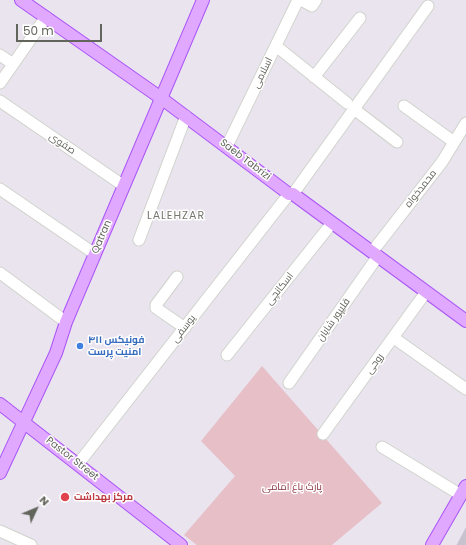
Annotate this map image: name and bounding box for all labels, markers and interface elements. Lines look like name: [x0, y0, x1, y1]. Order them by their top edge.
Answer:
scale bar: [18, 16, 104, 42]
text: 50 m: [23, 22, 54, 39]
street label: اسلامی: [250, 56, 276, 90]
street label: صفوی: [46, 131, 78, 157]
street label: Saeb Tabrizi: [217, 137, 273, 183]
street label: محمدخواه: [403, 168, 439, 210]
district label: LALEHZAR: [147, 209, 205, 223]
street label: Qatran: [90, 218, 114, 256]
street label: اسکانچی: [264, 270, 296, 308]
street label: قلیپور شایان: [315, 296, 353, 344]
street label: یوسفی: [169, 313, 199, 345]
place label: فونیکس ۴۱۱ امنیت پرست: [88, 334, 144, 358]
marker: فونیکس ۴۱۱ امنیت پرست: [75, 341, 85, 351]
street label: روحی: [364, 351, 386, 377]
street label: Pastor Street: [43, 435, 101, 483]
park label: پارک باغ امامی: [262, 481, 322, 493]
north arrow: [16, 489, 56, 529]
marker: مرکز بهداشت: [59, 491, 71, 503]
place label: مرکز بهداشت: [74, 491, 133, 503]
text: N: [36, 492, 53, 509]

